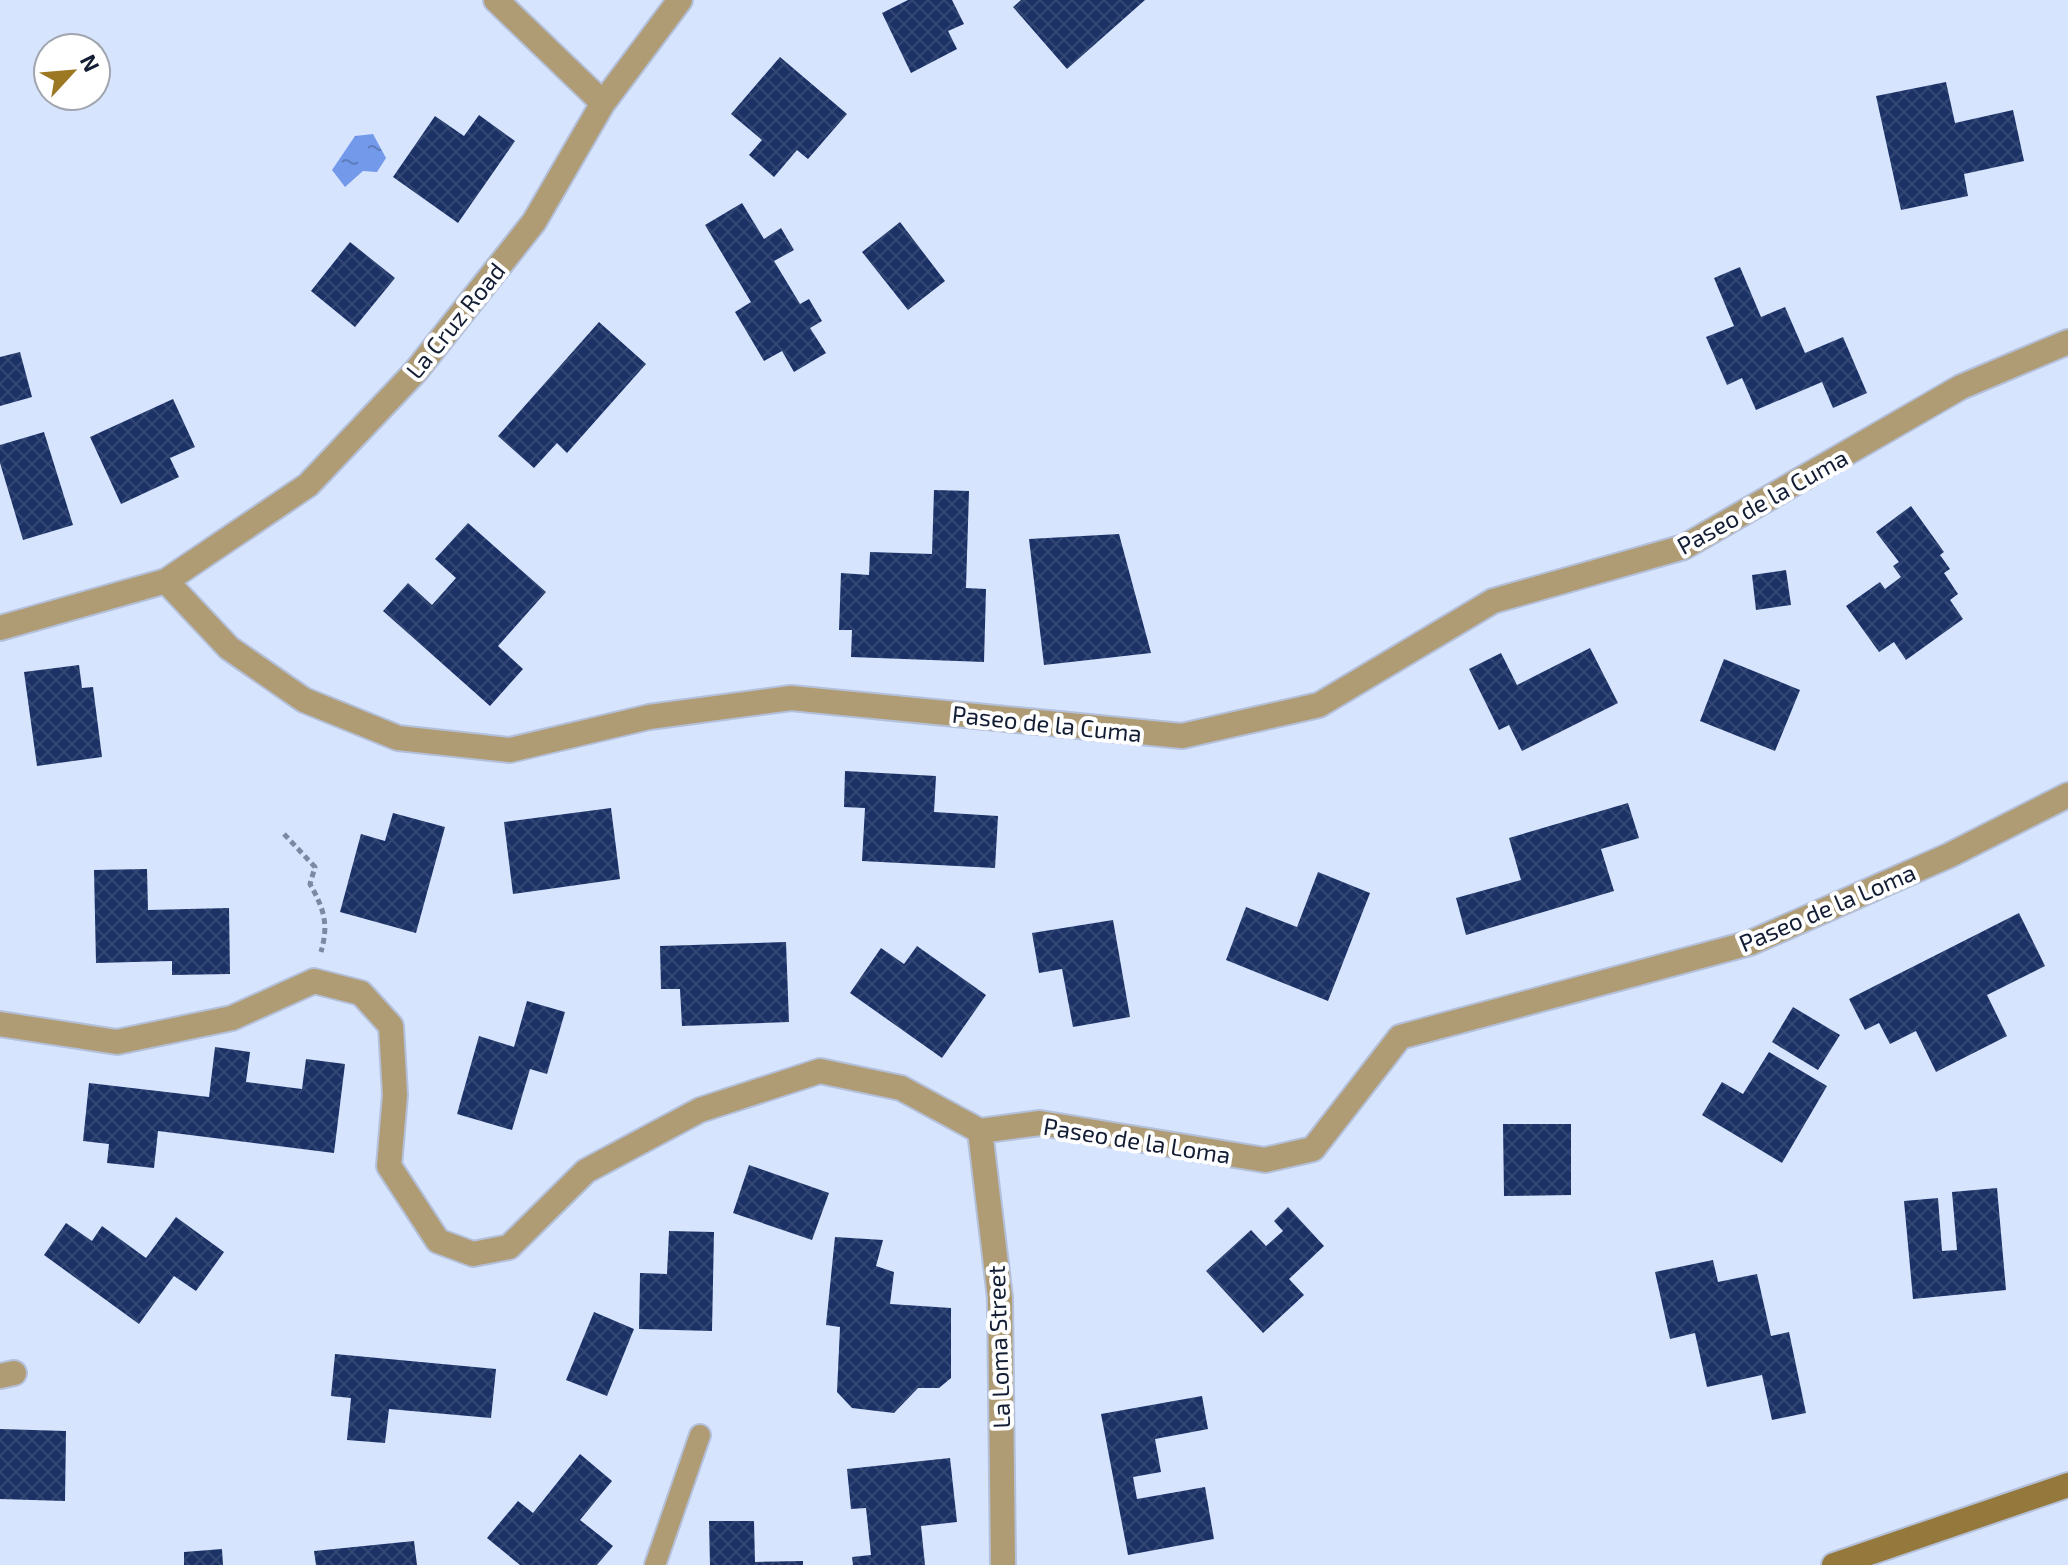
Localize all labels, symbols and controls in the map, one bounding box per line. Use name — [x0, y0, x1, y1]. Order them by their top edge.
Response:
north arrow — [32, 32, 112, 112]
text: N — [76, 50, 106, 76]
street label: La Cruz Road — [399, 256, 511, 384]
street label: Paseo de la Cuma — [1672, 442, 1852, 560]
street label: Paseo de la Cuma — [951, 699, 1143, 747]
street label: Paseo de la Loma — [1734, 857, 1920, 957]
street label: Paseo de la Loma — [1041, 1111, 1233, 1169]
street label: La Loma Street — [981, 1265, 1015, 1429]

